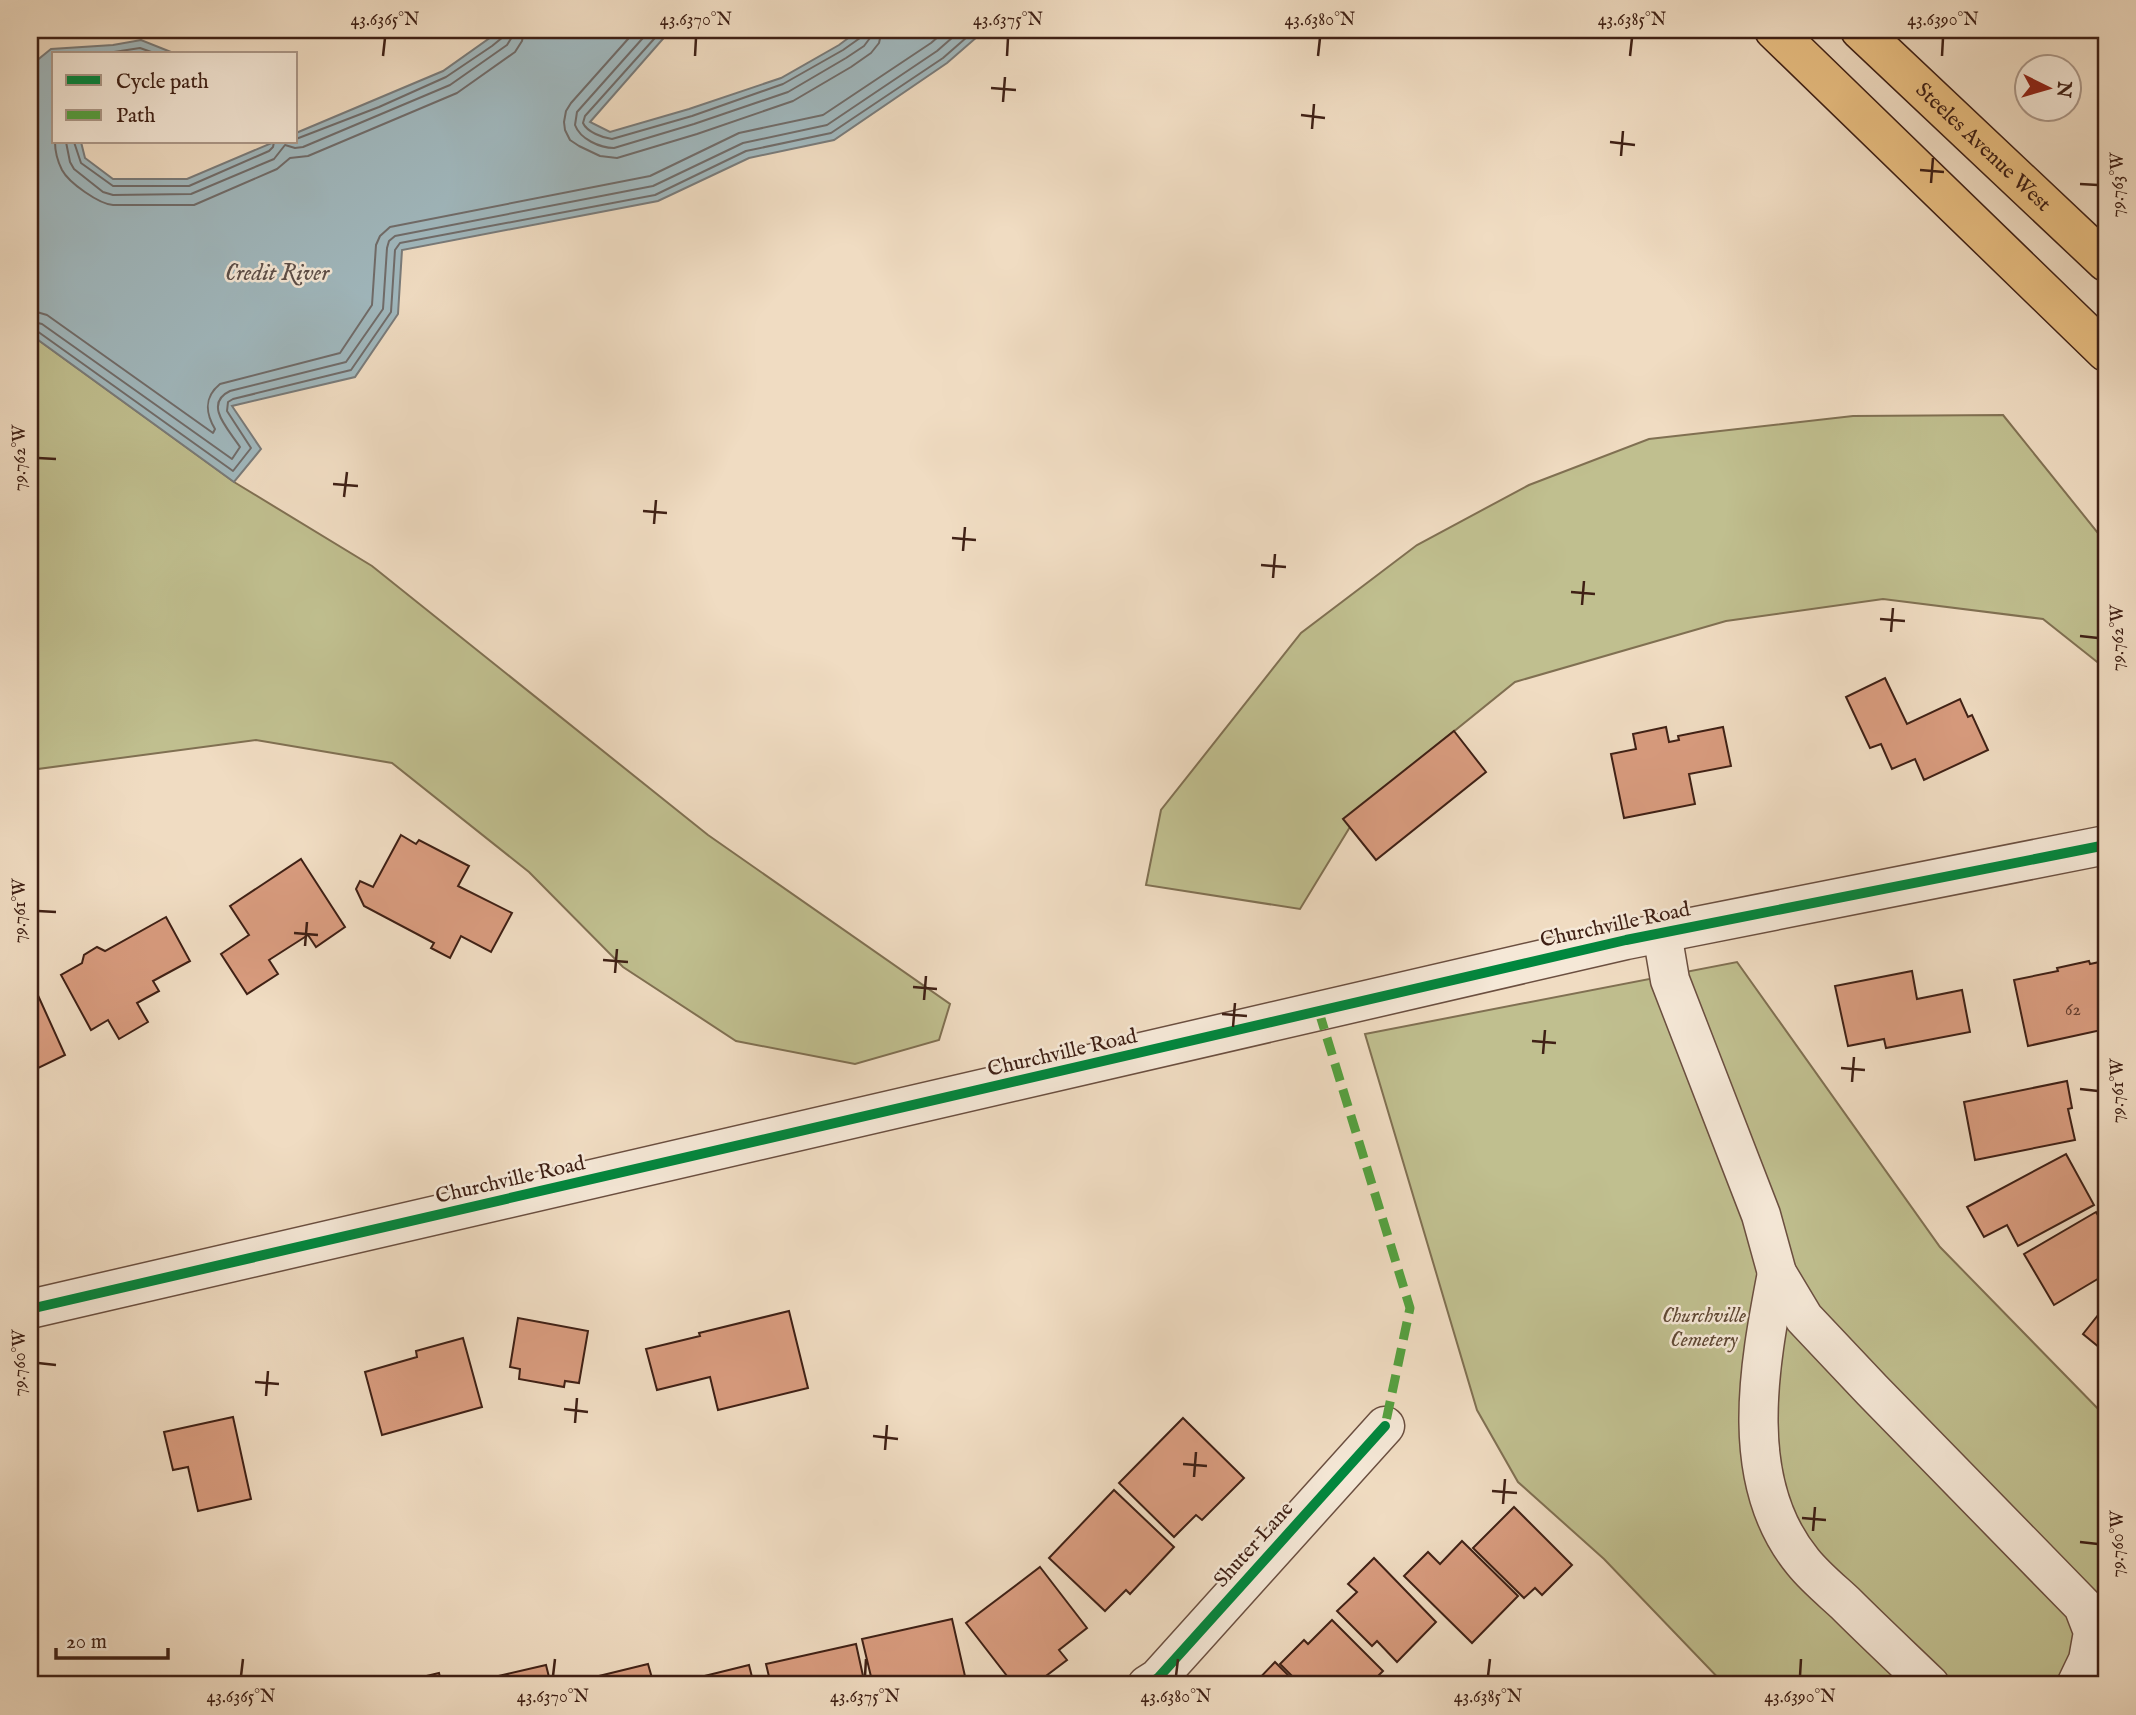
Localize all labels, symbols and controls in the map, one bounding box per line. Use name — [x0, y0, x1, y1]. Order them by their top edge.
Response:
text: 43.6365°N — [350, 9, 420, 32]
text: 43.6370°N — [660, 9, 733, 32]
text: 43.6375°N — [973, 9, 1043, 32]
text: 43.6380°N — [1285, 9, 1356, 32]
text: 43.6385°N — [1598, 9, 1667, 32]
text: 43.6390°N — [1907, 9, 1979, 32]
legend — [52, 52, 298, 144]
north arrow — [2014, 52, 2084, 122]
text: Cycle path — [116, 69, 209, 96]
street label: Steeles Avenue West — [1909, 77, 2056, 218]
text: N — [2050, 79, 2076, 99]
text: Path — [116, 103, 155, 130]
text: 79.763°W — [2107, 152, 2130, 217]
water label: Credit River — [225, 259, 330, 288]
text: 79.762°W — [9, 424, 32, 491]
text: 79.762°W — [2107, 604, 2130, 671]
text: 79.761°W — [9, 878, 32, 943]
street label: Churchville Road — [1538, 896, 1694, 955]
house number: 62 — [2065, 999, 2081, 1022]
street label: Churchville Road — [985, 1023, 1140, 1084]
text: 79.761°W — [2107, 1058, 2130, 1123]
street label: Churchville Road — [433, 1150, 588, 1211]
park label: Churchville Cemetery — [1662, 1303, 1746, 1354]
text: 79.760°W — [9, 1329, 32, 1396]
street label: Shuter Lane — [1208, 1496, 1300, 1594]
text: 79.760°W — [2107, 1510, 2130, 1577]
scale bar — [56, 1617, 168, 1661]
text: 20 m — [66, 1629, 107, 1656]
text: 43.6365°N — [206, 1686, 276, 1709]
text: 43.6370°N — [517, 1686, 590, 1709]
text: 43.6375°N — [830, 1686, 900, 1709]
text: 43.6380°N — [1141, 1686, 1212, 1709]
text: 43.6385°N — [1454, 1686, 1523, 1709]
text: 43.6390°N — [1764, 1686, 1836, 1709]

